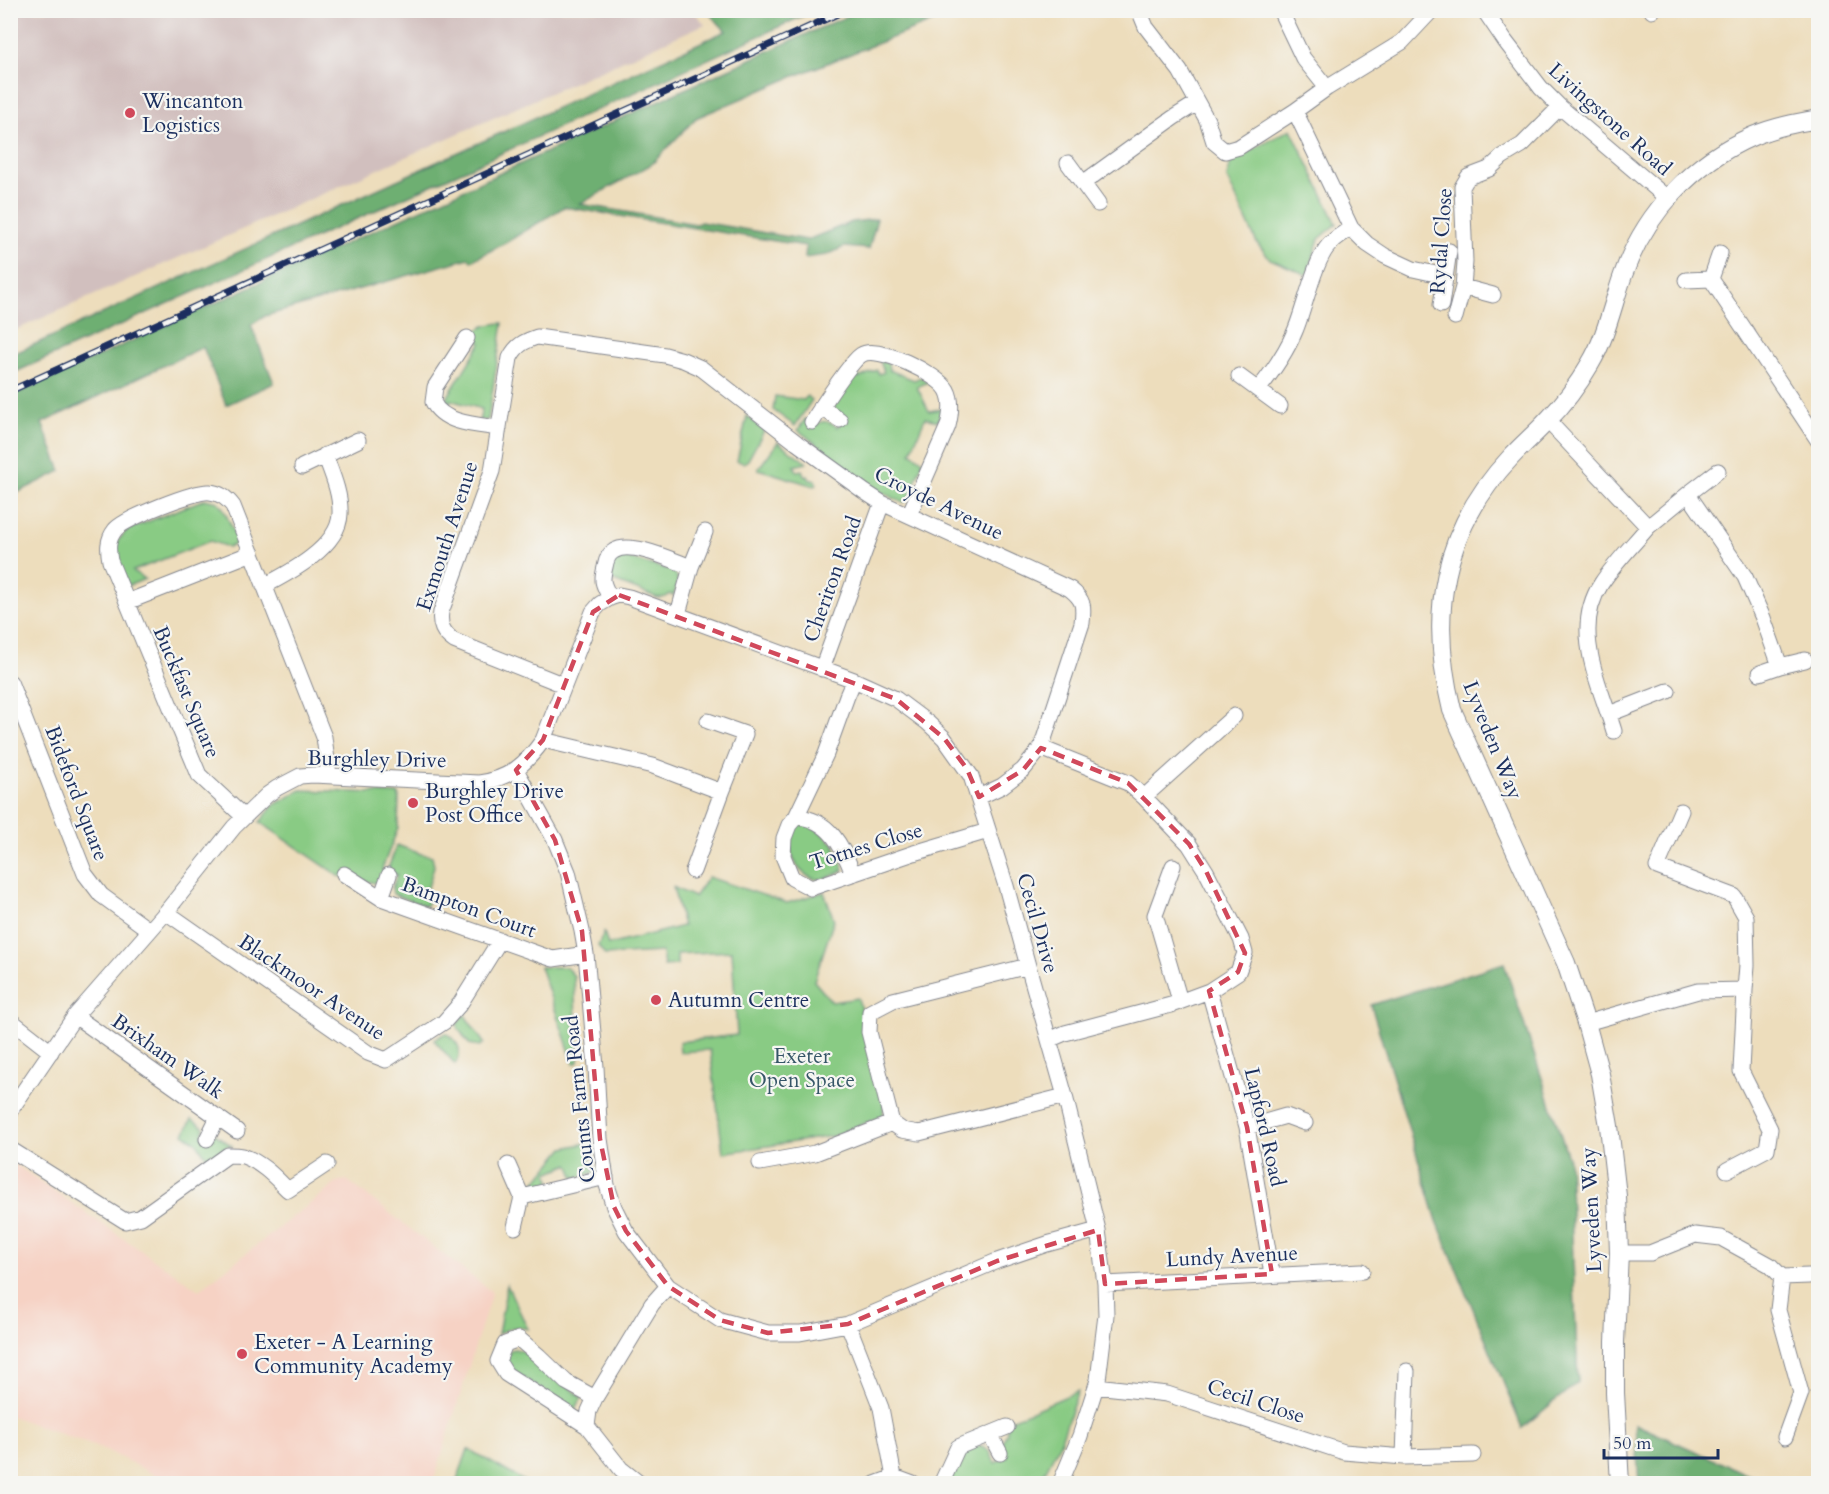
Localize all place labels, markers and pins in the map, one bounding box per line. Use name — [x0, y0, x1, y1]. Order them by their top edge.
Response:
place label: Wincanton Logistics — [141, 87, 244, 140]
marker: Wincanton Logistics — [123, 106, 137, 120]
place label: Burghley Drive Post Office — [425, 777, 564, 830]
marker: Burghley Drive Post Office — [406, 796, 420, 810]
place label: Autumn Centre — [668, 986, 809, 1015]
marker: Autumn Centre — [649, 993, 663, 1007]
place label: Exeter - A Learning Community Academy — [254, 1328, 453, 1381]
marker: Exeter - A Learning Community Academy — [235, 1347, 249, 1361]

